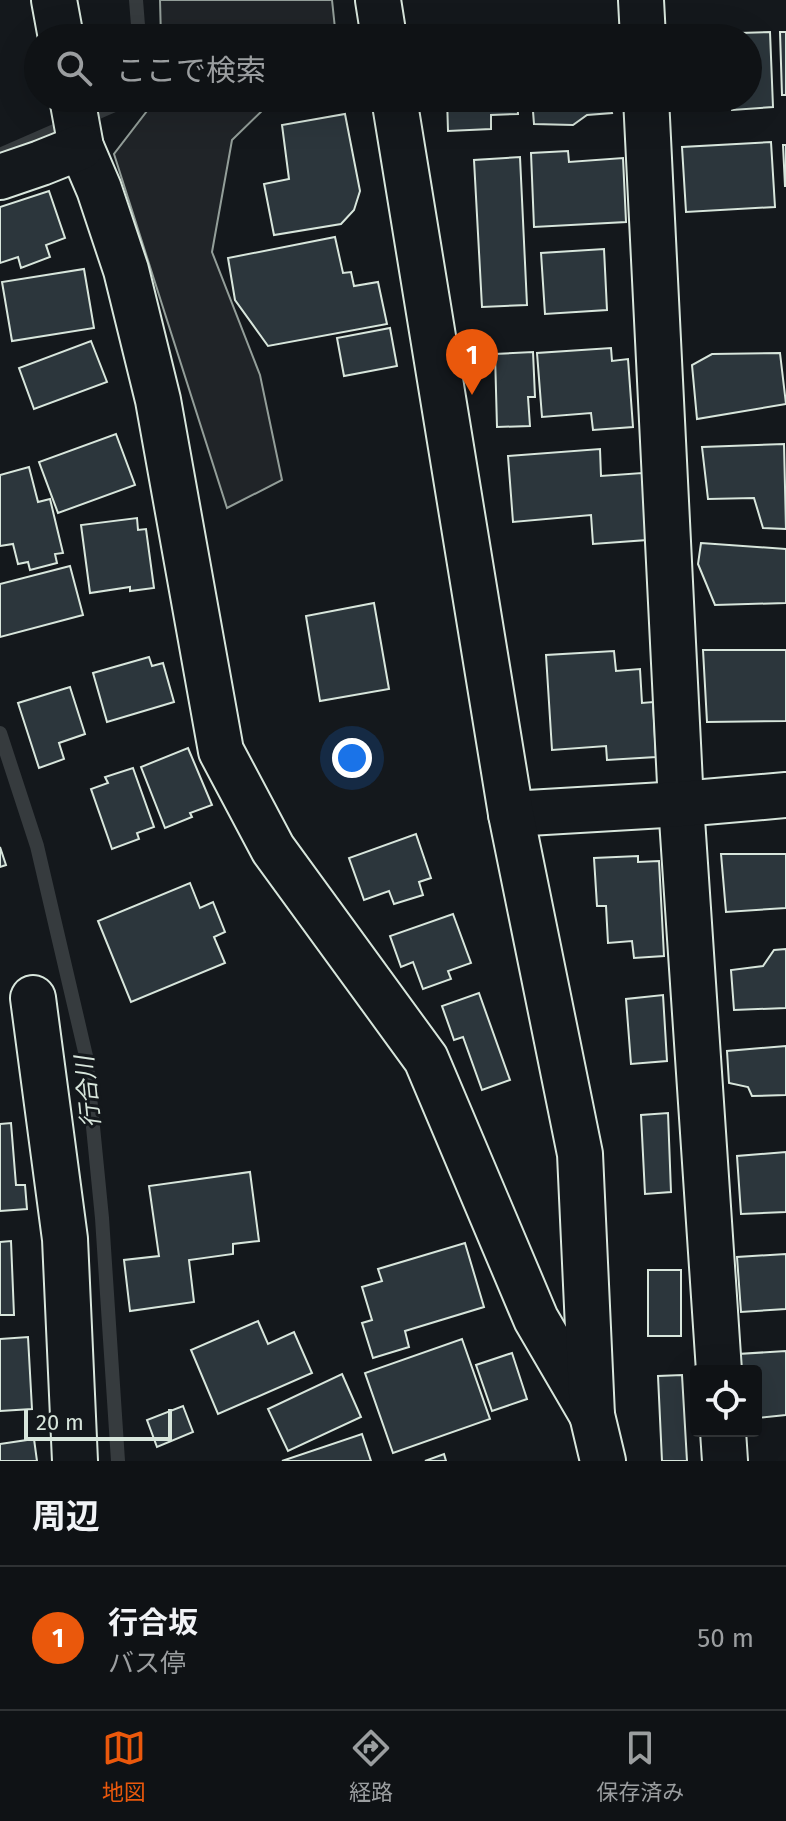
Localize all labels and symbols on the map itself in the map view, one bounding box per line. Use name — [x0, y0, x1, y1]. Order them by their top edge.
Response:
pin: 1 — [446, 329, 498, 395]
your location — [332, 738, 372, 778]
water label: 行合川 — [70, 1052, 106, 1129]
scale bar — [24, 1405, 172, 1441]

